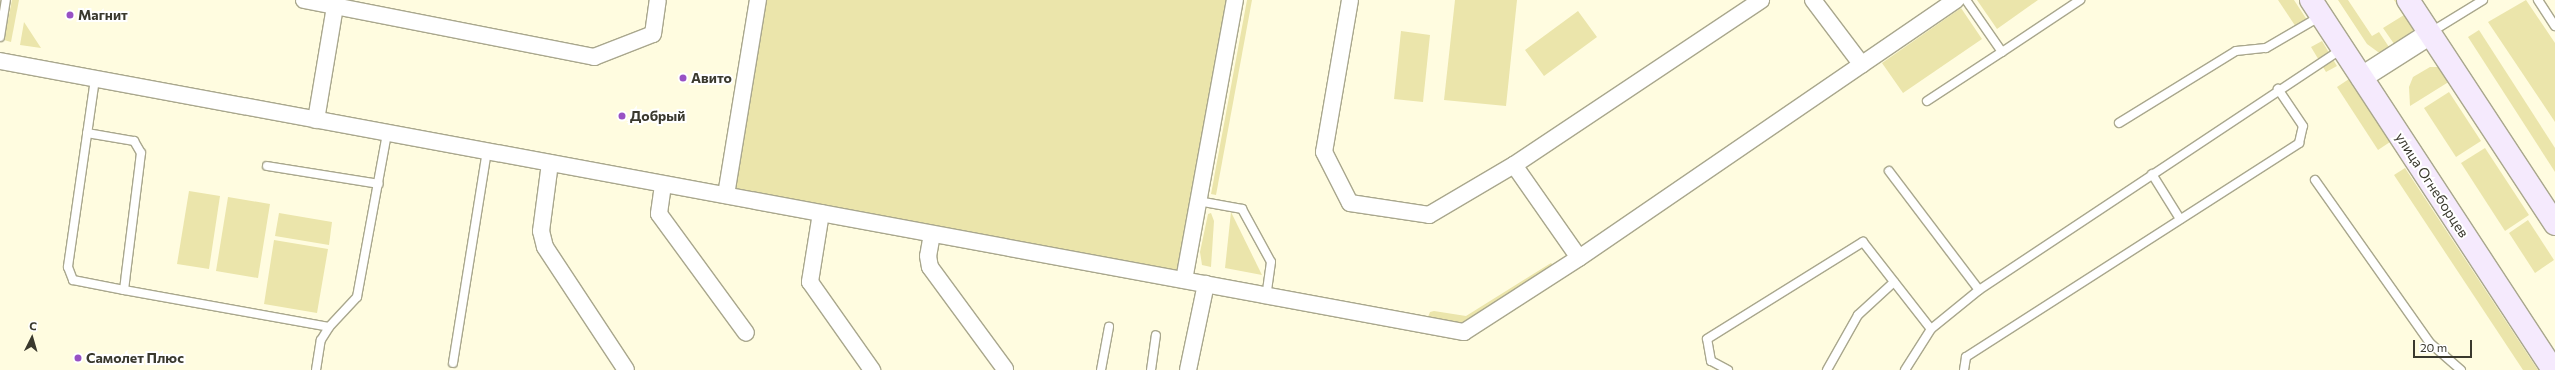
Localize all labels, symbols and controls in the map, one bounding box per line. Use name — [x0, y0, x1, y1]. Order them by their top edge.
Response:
place label: Магнит — [78, 7, 128, 23]
marker: Магнит — [65, 10, 75, 20]
place label: Авито — [691, 70, 732, 86]
marker: Авито — [678, 73, 688, 83]
place label: Добрый — [630, 108, 685, 124]
marker: Добрый — [617, 111, 627, 121]
street label: улица Огнеборцев — [2392, 129, 2472, 241]
north arrow — [12, 318, 52, 358]
text: С — [29, 319, 37, 332]
scale bar — [2415, 332, 2474, 358]
text: 20 m — [2420, 340, 2447, 354]
place label: Самолет Плюс — [86, 350, 184, 366]
marker: Самолет Плюс — [73, 353, 83, 363]

